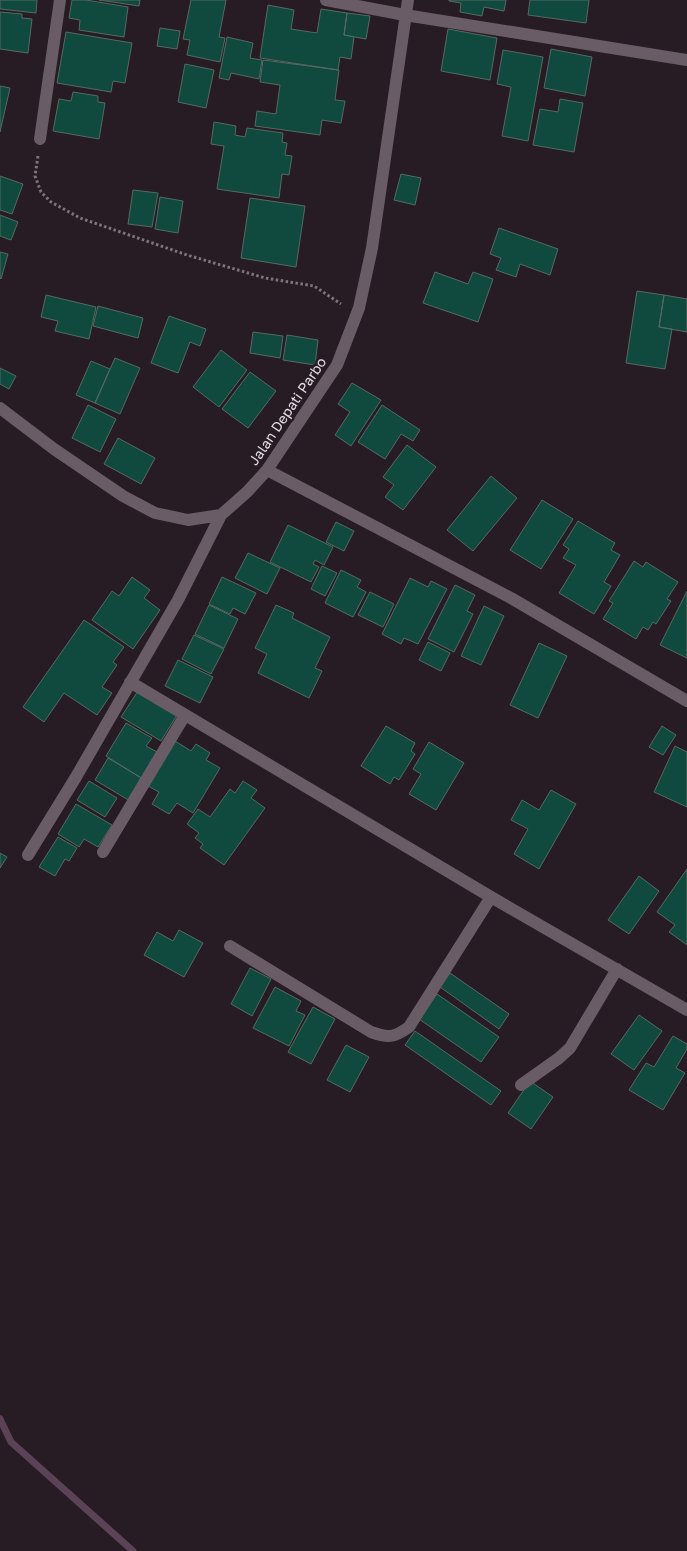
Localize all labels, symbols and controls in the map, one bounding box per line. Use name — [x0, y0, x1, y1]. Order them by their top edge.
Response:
street label: Jalan Depati Parbo — [245, 354, 329, 468]

